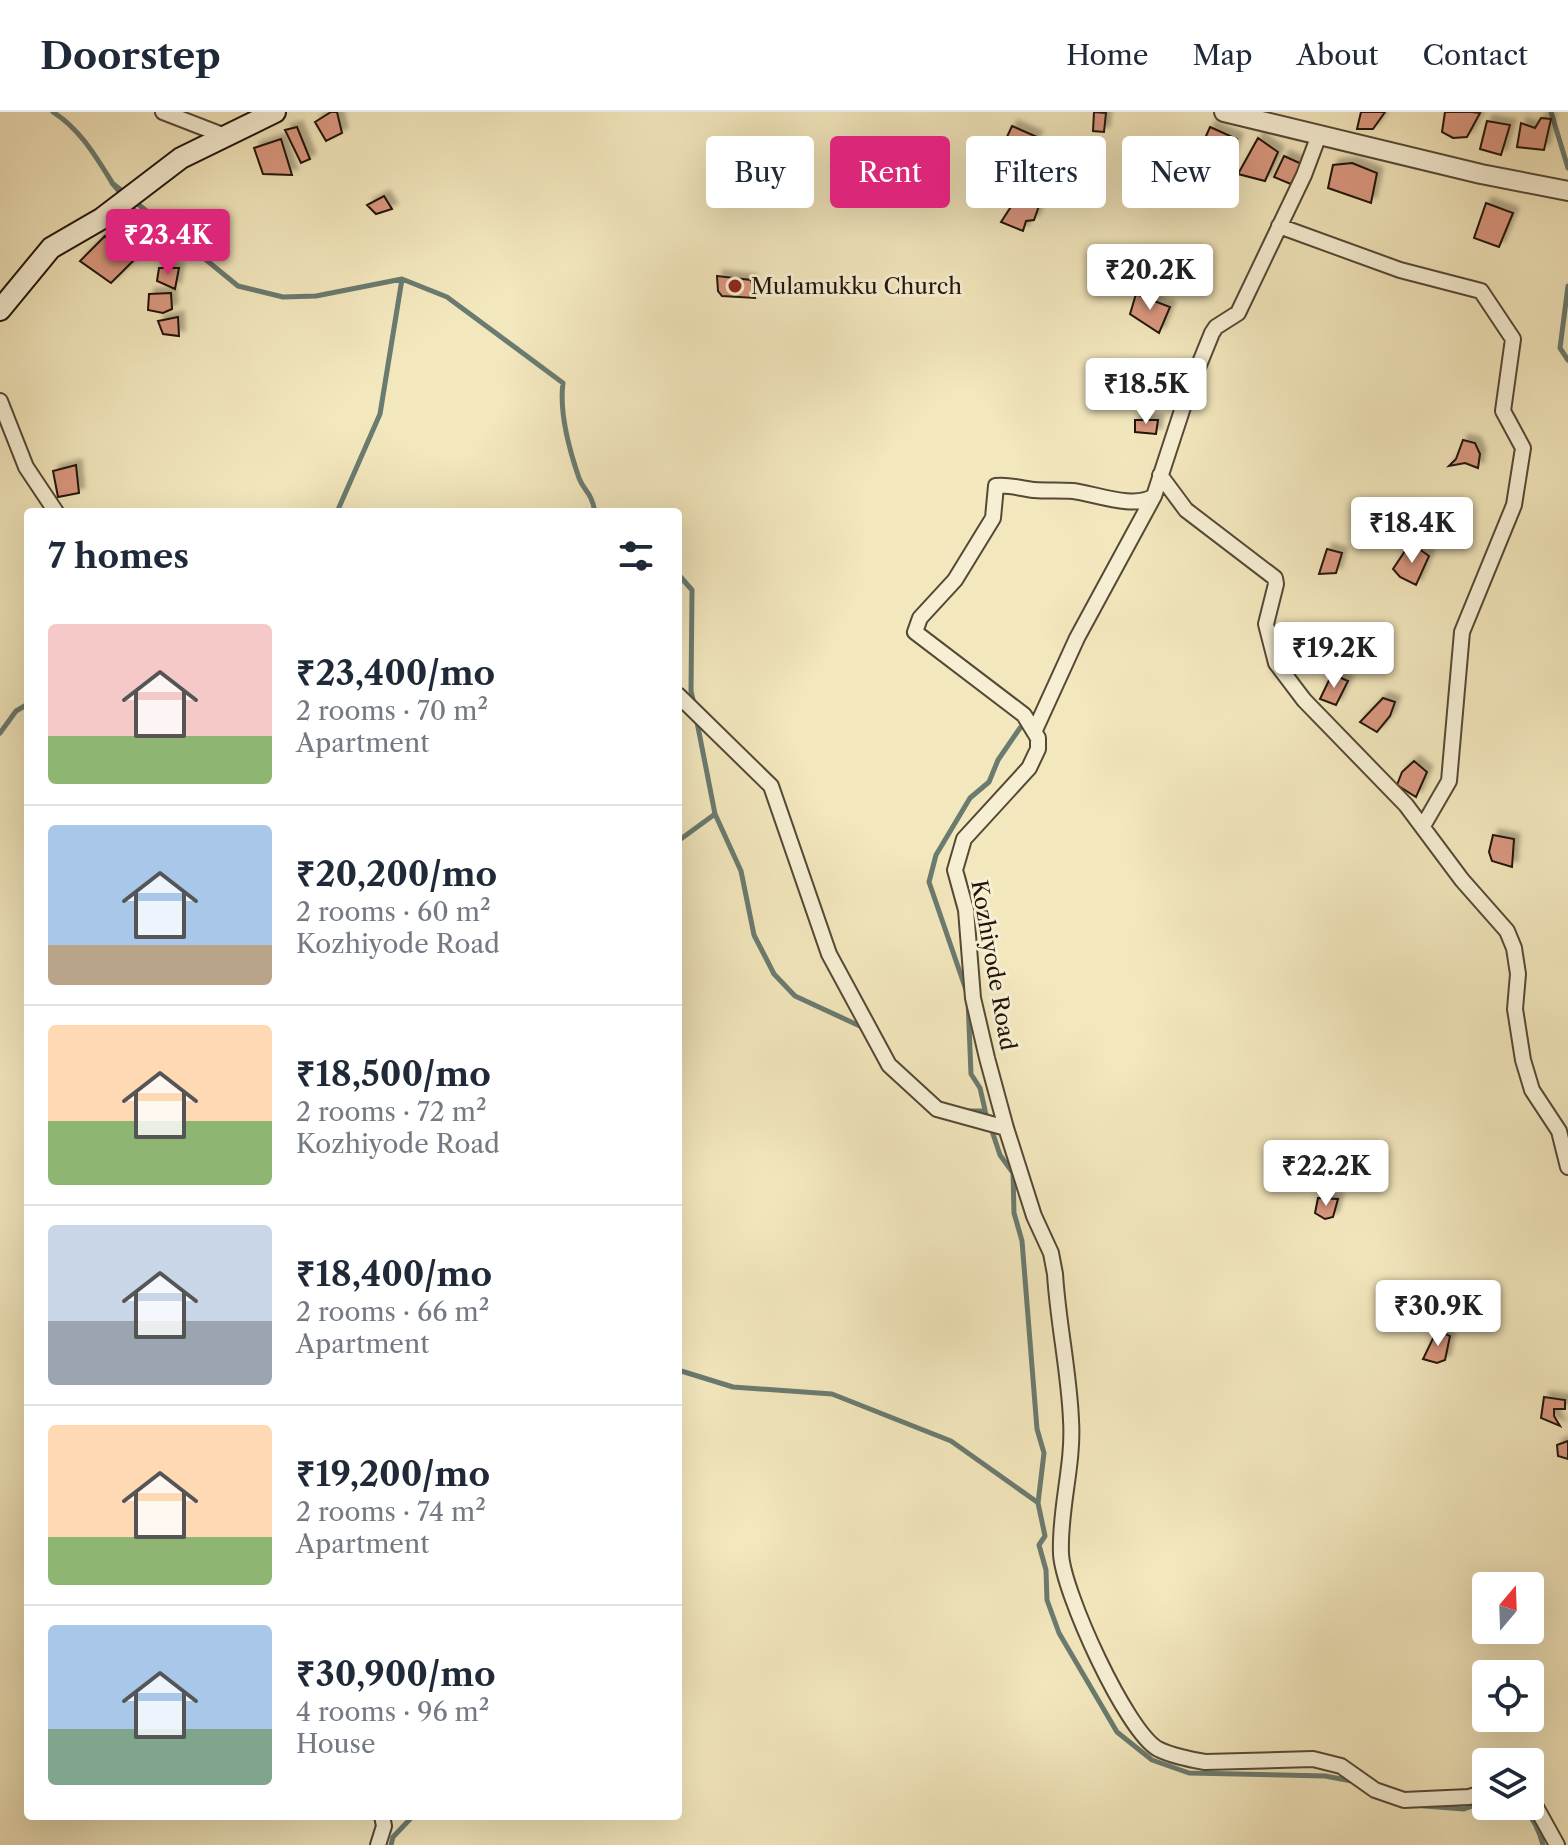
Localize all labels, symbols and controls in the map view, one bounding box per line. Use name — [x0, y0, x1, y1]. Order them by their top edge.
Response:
text: Doorstep — [40, 32, 221, 79]
text: Home — [1066, 38, 1148, 72]
text: Map — [1192, 38, 1252, 72]
text: About — [1296, 38, 1378, 72]
text: Contact — [1422, 38, 1528, 72]
chip: Buy — [706, 136, 814, 208]
chip: Rent — [830, 136, 950, 208]
chip: Filters — [966, 136, 1106, 208]
chip: New — [1122, 136, 1239, 208]
pin: ₹23.4K — [103, 209, 233, 277]
text: ₹23.4K — [124, 219, 212, 251]
pin: ₹20.2K — [1085, 244, 1215, 312]
text: ₹20.2K — [1105, 254, 1195, 286]
place label: Mulamukku Church — [751, 273, 962, 300]
marker: Mulamukku Church — [726, 277, 744, 295]
pin: ₹18.5K — [1081, 358, 1211, 426]
text: ₹18.5K — [1104, 368, 1188, 400]
pin: ₹18.4K — [1347, 497, 1477, 565]
text: ₹18.4K — [1369, 507, 1455, 539]
icon: filters — [614, 534, 658, 578]
text: 7 homes — [48, 535, 189, 577]
pin: ₹19.2K — [1269, 622, 1399, 690]
text: ₹19.2K — [1292, 632, 1376, 664]
text: ₹23,400/mo — [296, 652, 495, 694]
icon: home — [112, 656, 208, 752]
text: 2 rooms · 70 m² — [296, 695, 488, 727]
text: Apartment — [296, 727, 429, 759]
text: ₹20,200/mo — [296, 853, 497, 895]
icon: home — [112, 857, 208, 953]
street label: Kozhiyode Road — [965, 878, 1022, 1052]
text: 2 rooms · 60 m² — [296, 896, 491, 928]
text: Kozhiyode Road — [296, 928, 500, 960]
text: ₹18,500/mo — [296, 1053, 491, 1095]
icon: home — [112, 1057, 208, 1153]
text: 2 rooms · 72 m² — [296, 1096, 487, 1128]
text: Kozhiyode Road — [296, 1128, 500, 1160]
pin: ₹22.2K — [1261, 1140, 1391, 1208]
text: ₹22.2K — [1282, 1150, 1370, 1182]
text: ₹18,400/mo — [296, 1253, 492, 1295]
icon: home — [112, 1257, 208, 1353]
pin: ₹30.9K — [1373, 1280, 1503, 1348]
text: ₹30.9K — [1394, 1290, 1482, 1322]
text: 2 rooms · 66 m² — [296, 1296, 489, 1328]
text: Apartment — [296, 1328, 429, 1360]
text: ₹19,200/mo — [296, 1453, 490, 1495]
icon: home — [112, 1457, 208, 1553]
text: 2 rooms · 74 m² — [296, 1496, 486, 1528]
text: Apartment — [296, 1528, 429, 1560]
north arrow — [1472, 1572, 1544, 1644]
map controls — [1472, 1572, 1544, 1820]
text: ₹30,900/mo — [296, 1653, 496, 1695]
icon: home — [112, 1657, 208, 1753]
button: locate — [1472, 1660, 1544, 1732]
text: 4 rooms · 96 m² — [296, 1696, 489, 1728]
text: House — [296, 1728, 376, 1760]
button: layers — [1472, 1748, 1544, 1820]

